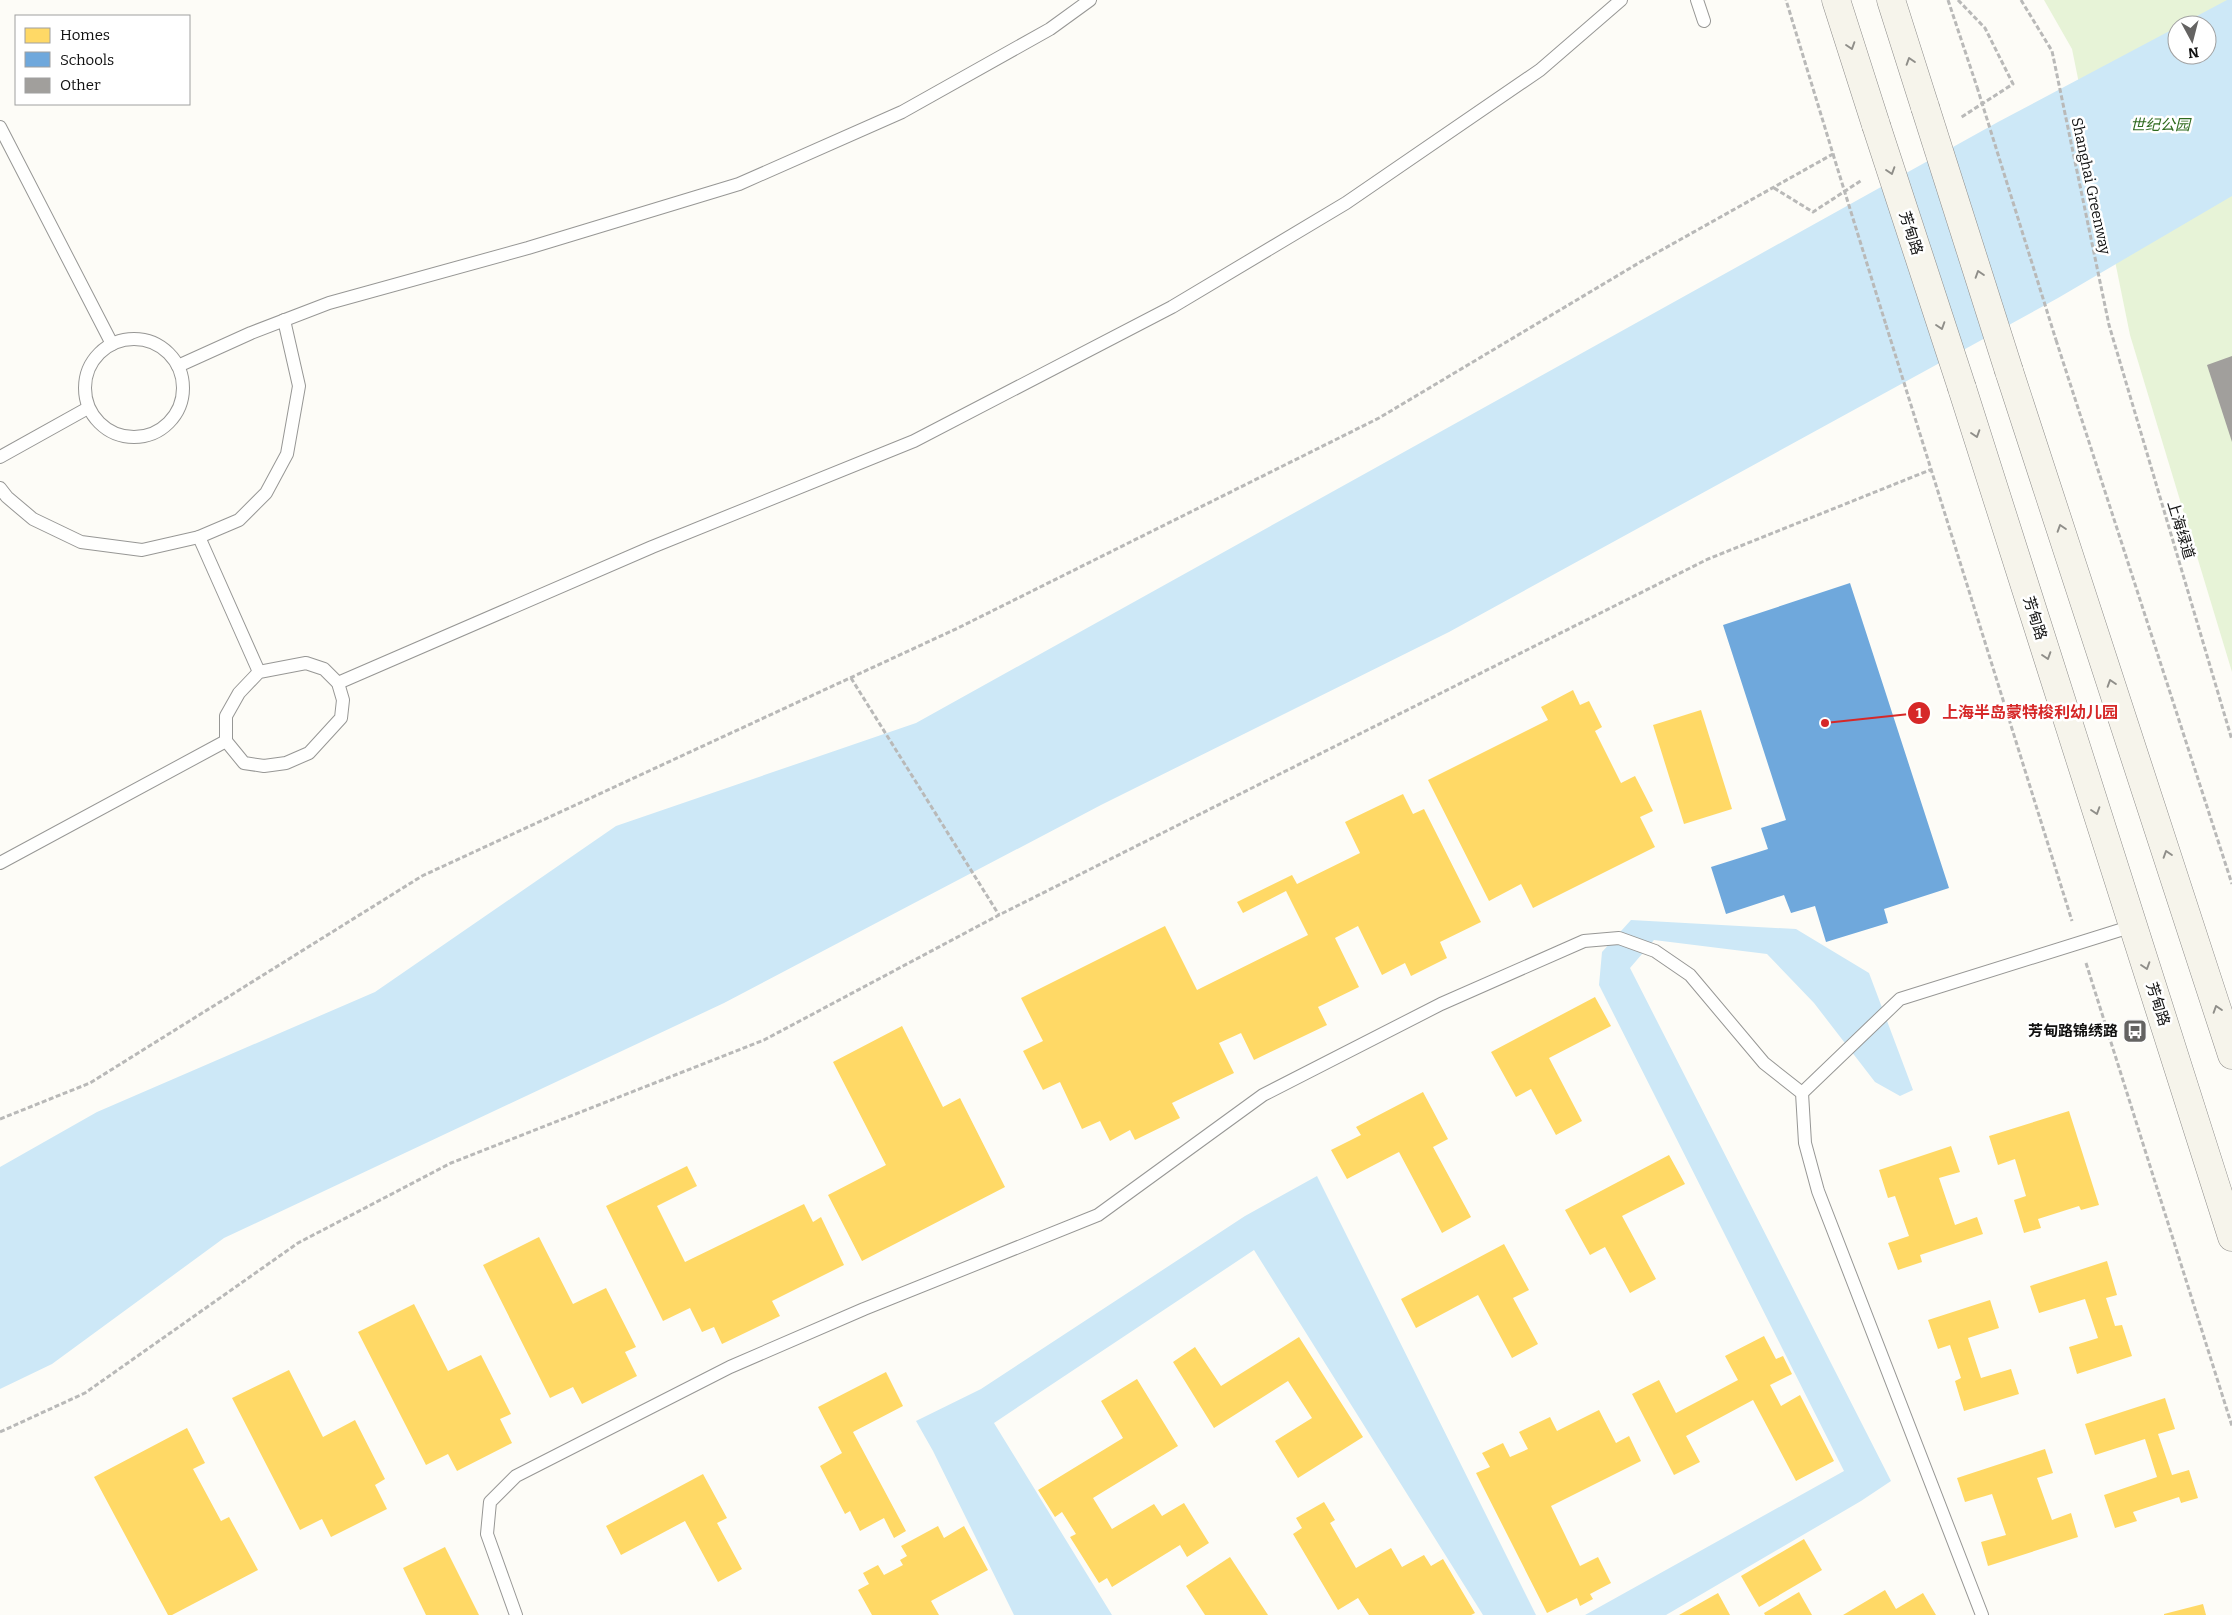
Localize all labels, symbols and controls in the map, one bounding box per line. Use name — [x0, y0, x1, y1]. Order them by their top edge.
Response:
legend — [15, 15, 190, 105]
north arrow — [2167, 15, 2217, 65]
text: Homes — [60, 26, 110, 44]
one-way arrow — [1845, 42, 1855, 50]
text: N — [2187, 43, 2200, 62]
text: Schools — [60, 51, 114, 69]
one-way arrow — [1906, 57, 1916, 65]
text: Other — [60, 76, 101, 94]
street label: Shanghai Greenway — [2068, 116, 2114, 256]
park label: 世纪公园 — [2130, 116, 2192, 134]
one-way arrow — [1885, 166, 1895, 175]
street label: 芳甸路 — [1895, 209, 1927, 257]
one-way arrow — [1974, 270, 1984, 279]
one-way arrow — [1935, 321, 1945, 329]
one-way arrow — [1971, 430, 1981, 438]
street label: 上海绿道 — [2164, 499, 2198, 561]
one-way arrow — [2056, 525, 2066, 533]
street label: 芳甸路 — [2019, 594, 2051, 642]
one-way arrow — [2041, 651, 2051, 660]
one-way arrow — [2107, 679, 2117, 688]
callout: 上海半岛蒙特梭利幼儿园 — [1907, 697, 2128, 728]
text: 上海半岛蒙特梭利幼儿园 — [1942, 703, 2118, 722]
text: 1 — [1916, 704, 1923, 722]
one-way arrow — [2091, 806, 2101, 814]
one-way arrow — [2162, 850, 2172, 859]
one-way arrow — [2140, 961, 2150, 969]
street label: 芳甸路 — [2142, 980, 2174, 1028]
one-way arrow — [2213, 1005, 2223, 1013]
bus stop icon: 芳甸路锦绣路 — [2122, 1018, 2148, 1044]
place label: 芳甸路锦绣路 — [2028, 1022, 2118, 1040]

